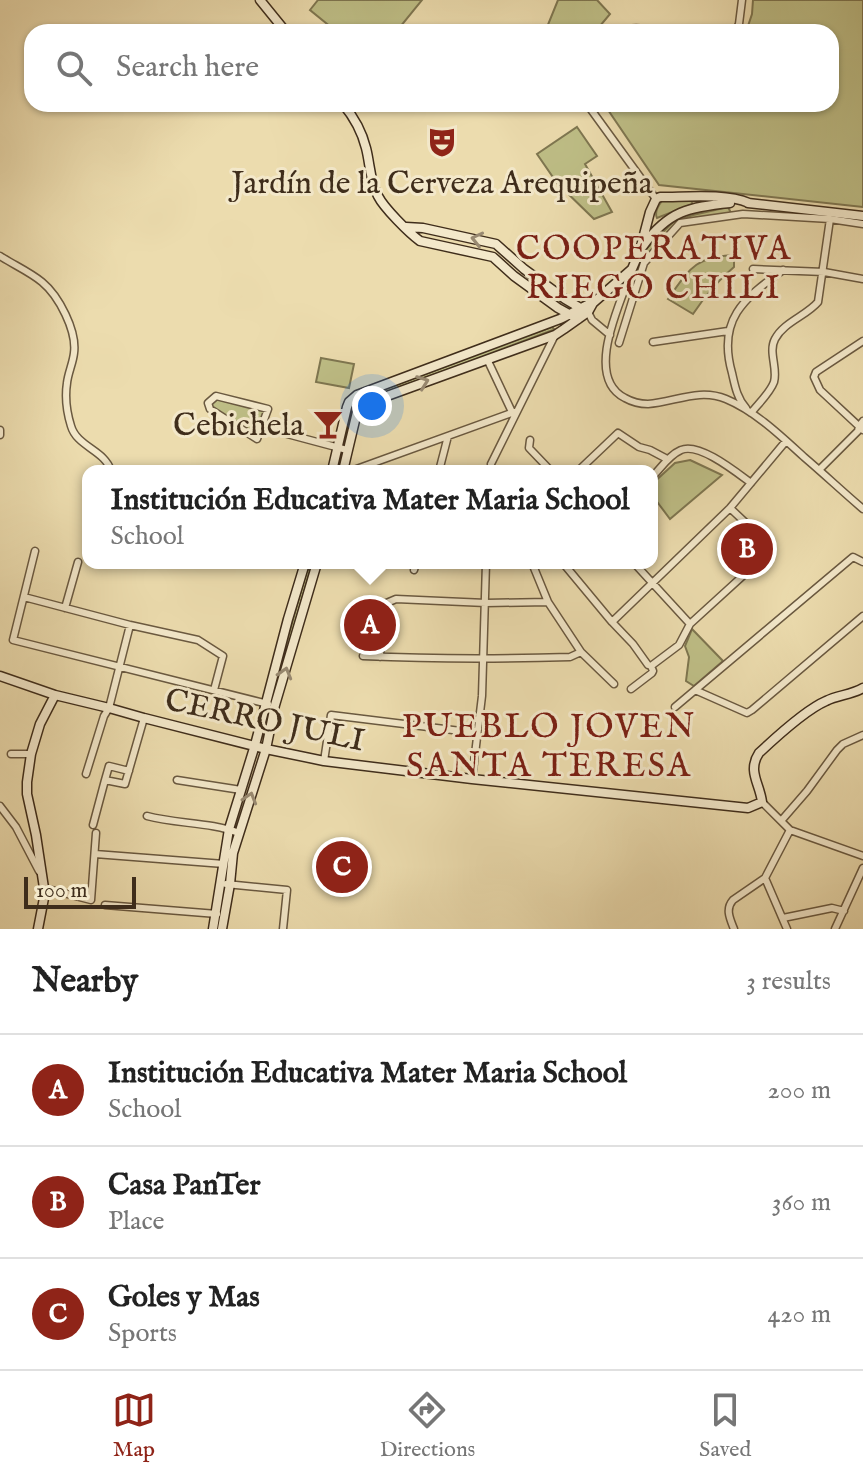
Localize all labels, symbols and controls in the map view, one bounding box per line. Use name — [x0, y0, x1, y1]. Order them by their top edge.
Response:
search box — [24, 24, 839, 112]
icon: search — [52, 46, 96, 90]
text: Search here — [116, 49, 259, 87]
theatre icon: Jardín de la Cerveza Arequipeña — [425, 125, 459, 159]
place label: Jardín de la Cerveza Arequipeña — [228, 164, 653, 205]
district label: COOPERATIVA RIEGO CHILI — [516, 228, 792, 310]
one-way arrow — [471, 231, 485, 248]
one-way arrow — [415, 375, 429, 392]
your location — [352, 386, 392, 426]
place label: Cebichela — [173, 406, 304, 447]
bar icon: Cebichela — [311, 407, 345, 441]
popup — [82, 465, 658, 569]
text: Institución Educativa Mater Maria School — [110, 482, 630, 520]
pin: B — [721, 519, 773, 579]
text: School — [110, 520, 184, 553]
pin: A — [344, 595, 396, 655]
one-way arrow — [275, 666, 292, 680]
street label: CERRO JULI — [161, 680, 368, 763]
district label: PUEBLO JOVEN SANTA TERESA — [402, 706, 696, 788]
one-way arrow — [241, 792, 257, 806]
pin: C — [316, 837, 368, 897]
scale bar — [24, 873, 136, 909]
text: 100 m — [36, 877, 88, 905]
text: Nearby — [32, 960, 138, 1003]
text: 3 results — [746, 965, 831, 998]
text: Institución Educativa Mater Maria School — [108, 1055, 627, 1093]
text: A — [49, 1074, 67, 1107]
text: 200 m — [767, 1074, 831, 1107]
text: School — [108, 1093, 181, 1126]
text: Casa PanTer — [108, 1167, 260, 1205]
text: B — [49, 1186, 67, 1219]
text: 360 m — [772, 1186, 831, 1219]
text: Place — [108, 1205, 164, 1238]
text: Goles y Mas — [108, 1279, 260, 1317]
text: C — [49, 1298, 67, 1331]
text: 420 m — [768, 1298, 831, 1331]
text: Sports — [108, 1317, 177, 1350]
tab: Map — [112, 1388, 156, 1464]
tab: Directions — [380, 1388, 475, 1464]
tab: Saved — [699, 1388, 751, 1464]

